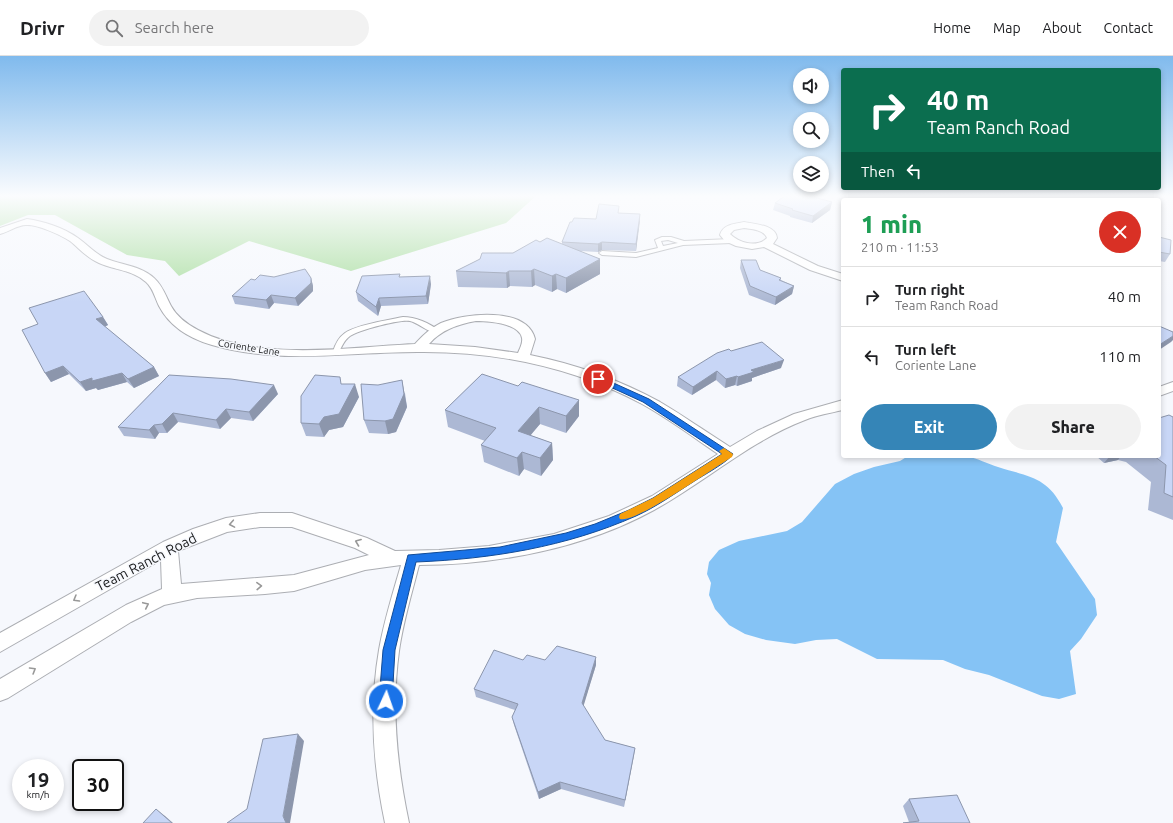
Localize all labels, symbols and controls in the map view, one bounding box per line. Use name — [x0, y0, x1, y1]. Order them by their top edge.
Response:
search box — [89, 10, 369, 46]
text: Drivr — [20, 17, 65, 39]
icon: search — [103, 17, 125, 39]
text: Search here — [135, 19, 214, 36]
text: Home — [933, 20, 971, 36]
text: Map — [993, 20, 1021, 36]
text: About — [1043, 20, 1082, 36]
text: Contact — [1104, 20, 1153, 36]
map controls — [793, 68, 829, 192]
button: sound — [793, 68, 829, 104]
icon: right — [861, 84, 913, 136]
text: 40 m — [927, 84, 989, 115]
button: search — [793, 112, 829, 148]
text: Team Ranch Road — [927, 117, 1070, 137]
button: layers — [793, 156, 829, 192]
icon: left — [903, 160, 925, 182]
text: Then — [861, 163, 895, 180]
text: 1 min — [861, 211, 922, 238]
button: close — [1099, 211, 1141, 253]
text: 210 m · 11:53 — [861, 240, 939, 254]
text: Turn right — [895, 281, 965, 298]
icon: right — [861, 286, 883, 308]
text: 40 m — [1108, 288, 1141, 305]
text: Team Ranch Road — [895, 298, 998, 312]
street label: Coriente Lane — [217, 337, 281, 358]
text: Turn left — [895, 341, 956, 358]
icon: left — [861, 346, 883, 368]
text: 110 m — [1099, 348, 1141, 365]
text: Coriente Lane — [895, 358, 976, 372]
pin — [581, 362, 615, 396]
icon: arrive — [587, 368, 609, 390]
button: Exit — [861, 404, 997, 450]
button: Share — [1005, 404, 1141, 450]
one-way arrow — [229, 519, 235, 528]
street label: Team Ranch Road — [93, 530, 199, 594]
one-way arrow — [355, 539, 362, 547]
one-way arrow — [256, 582, 262, 591]
one-way arrow — [73, 595, 80, 602]
one-way arrow — [141, 602, 149, 610]
one-way arrow — [29, 668, 36, 675]
position arrow — [365, 680, 407, 722]
speed limit sign: 30 — [72, 759, 124, 811]
text: 19 — [27, 768, 49, 791]
text: km/h — [26, 789, 50, 800]

